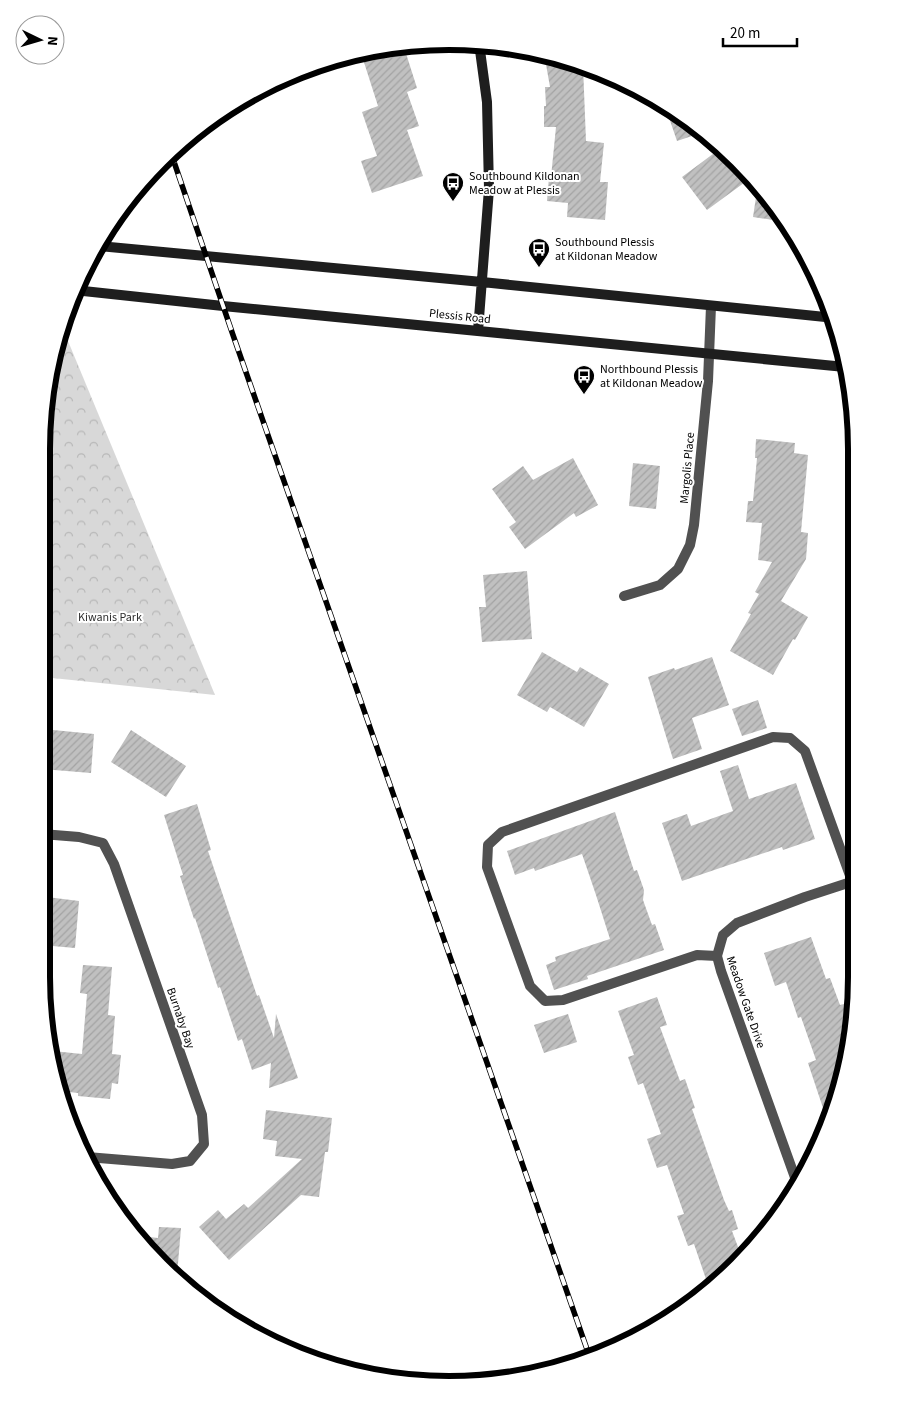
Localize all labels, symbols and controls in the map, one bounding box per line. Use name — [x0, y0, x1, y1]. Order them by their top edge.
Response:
north arrow — [15, 15, 65, 65]
scale bar — [723, 15, 797, 47]
text: 20 m — [730, 23, 760, 44]
text: N — [42, 36, 62, 47]
place label: Southbound Kildonan Meadow at Plessis — [469, 168, 580, 199]
bus stop icon: Southbound Kildonan Meadow at Plessis — [441, 171, 465, 202]
place label: Southbound Plessis at Kildonan Meadow — [555, 234, 658, 265]
bus stop icon: Southbound Plessis at Kildonan Meadow — [527, 237, 551, 268]
street label: Plessis Road — [428, 305, 492, 328]
place label: Northbound Plessis at Kildonan Meadow — [600, 361, 703, 392]
bus stop icon: Northbound Plessis at Kildonan Meadow — [572, 364, 596, 395]
street label: Margolis Place — [676, 432, 699, 505]
park label: Kiwanis Park — [78, 609, 142, 626]
street label: Meadow Gate Drive — [722, 954, 769, 1050]
street label: Burnaby Bay — [162, 985, 199, 1051]

